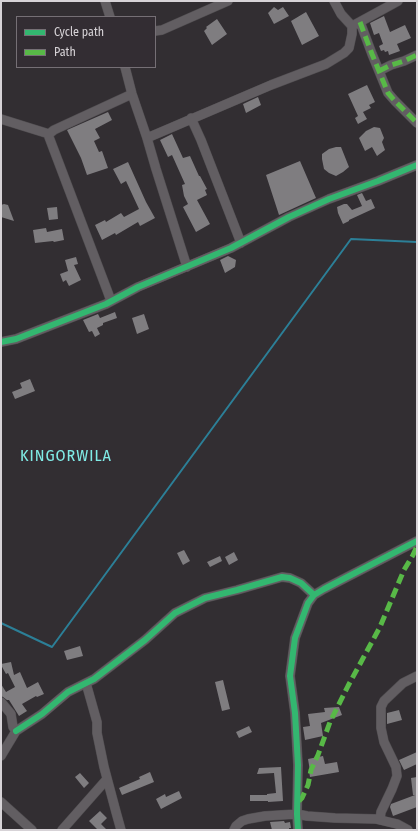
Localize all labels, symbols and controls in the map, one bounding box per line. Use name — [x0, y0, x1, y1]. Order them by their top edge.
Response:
legend — [16, 16, 156, 68]
text: Cycle path — [54, 25, 104, 39]
text: Path — [54, 45, 76, 59]
district label: KINGORWILA — [20, 447, 112, 467]

